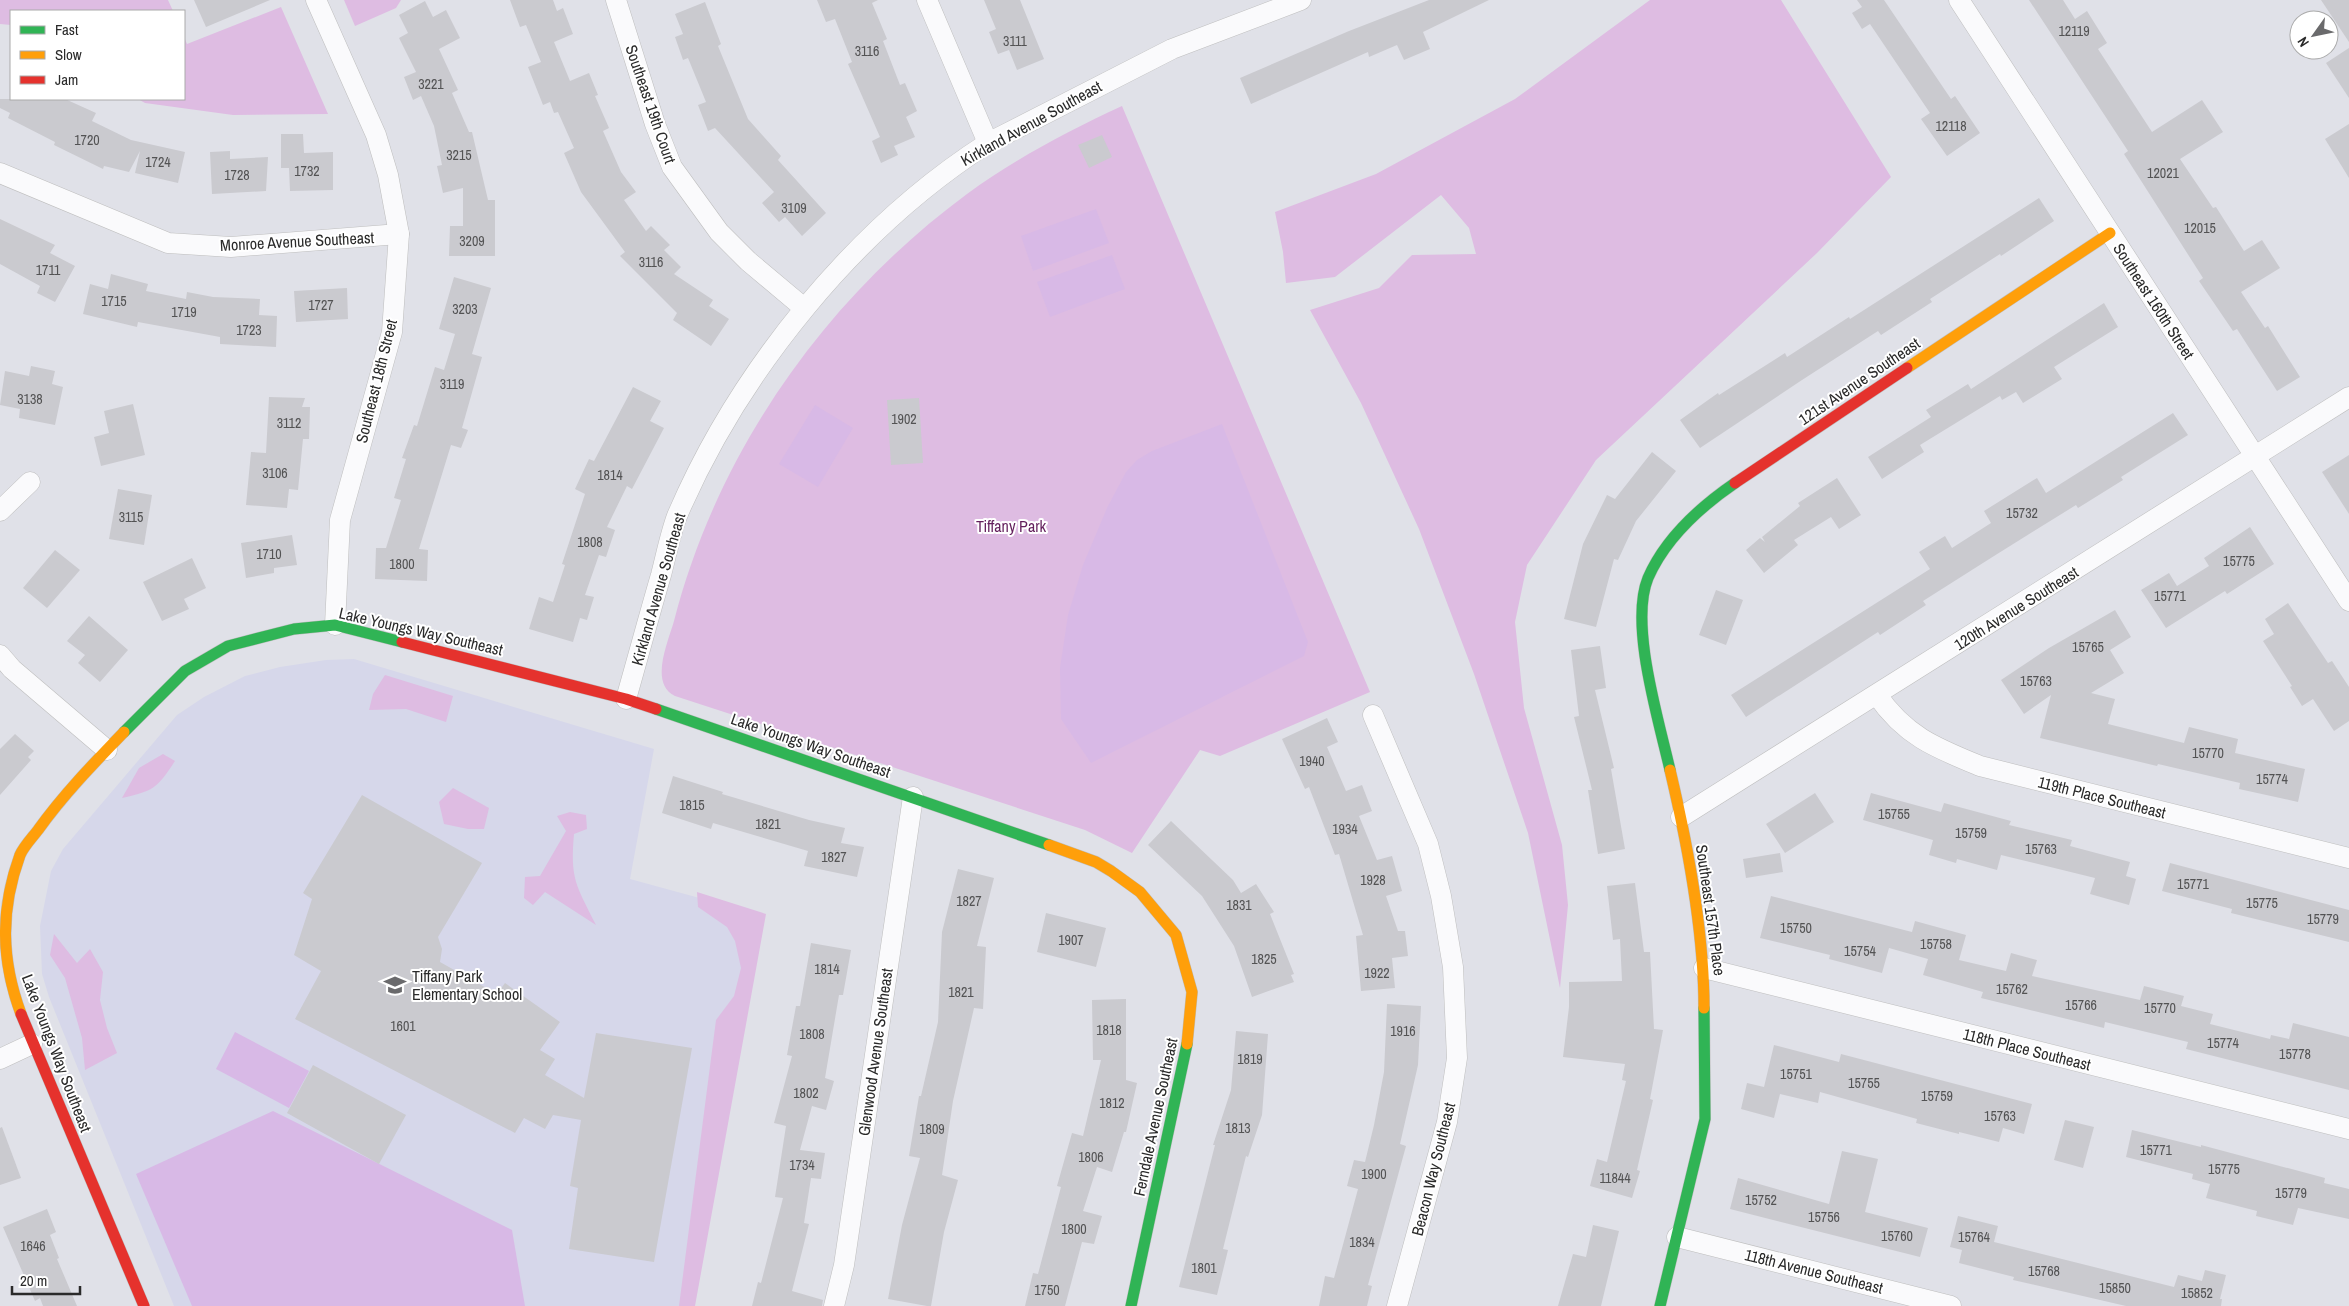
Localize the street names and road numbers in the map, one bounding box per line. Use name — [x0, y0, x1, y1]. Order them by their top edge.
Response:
street label: Southeast 19th Court — [620, 42, 682, 167]
street label: Kirkland Avenue Southeast — [957, 75, 1106, 171]
street label: Monroe Avenue Southeast — [219, 226, 375, 256]
street label: Southeast 160th Street — [2108, 239, 2200, 364]
street label: Southeast 18th Street — [350, 316, 402, 445]
street label: 121st Avenue Southeast — [1794, 332, 1924, 430]
street label: Kirkland Avenue Southeast — [626, 510, 690, 668]
street label: 120th Avenue Southeast — [1950, 561, 2083, 655]
street label: Lake Youngs Way Southeast — [337, 601, 505, 661]
street label: Lake Youngs Way Southeast — [728, 707, 894, 783]
street label: 119th Place Southeast — [2036, 770, 2169, 824]
street label: Southeast 157th Place — [1691, 843, 1731, 977]
street label: Glenwood Avenue Southeast — [852, 966, 898, 1137]
street label: Lake Youngs Way Southeast — [17, 971, 97, 1135]
street label: 118th Place Southeast — [1961, 1022, 2094, 1076]
street label: Ferndale Avenue Southeast — [1127, 1036, 1183, 1198]
street label: Beacon Way Southeast — [1406, 1100, 1460, 1238]
street label: 118th Avenue Southeast — [1743, 1243, 1886, 1299]

